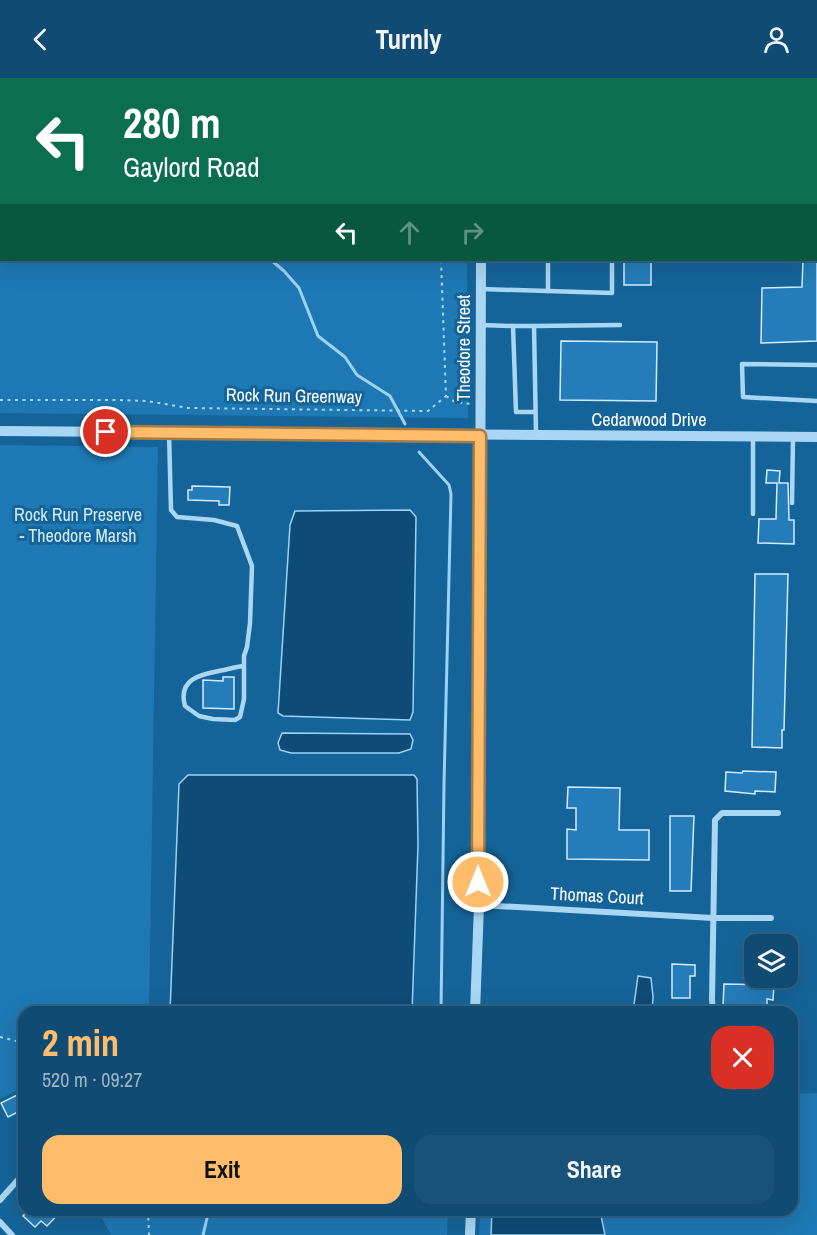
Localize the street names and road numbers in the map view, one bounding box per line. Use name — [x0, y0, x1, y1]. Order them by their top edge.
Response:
street label: Theodore Street — [451, 295, 476, 401]
street label: Rock Run Greenway — [226, 382, 363, 409]
street label: Cedarwood Drive — [592, 407, 706, 432]
street label: Thomas Court — [550, 881, 644, 910]

